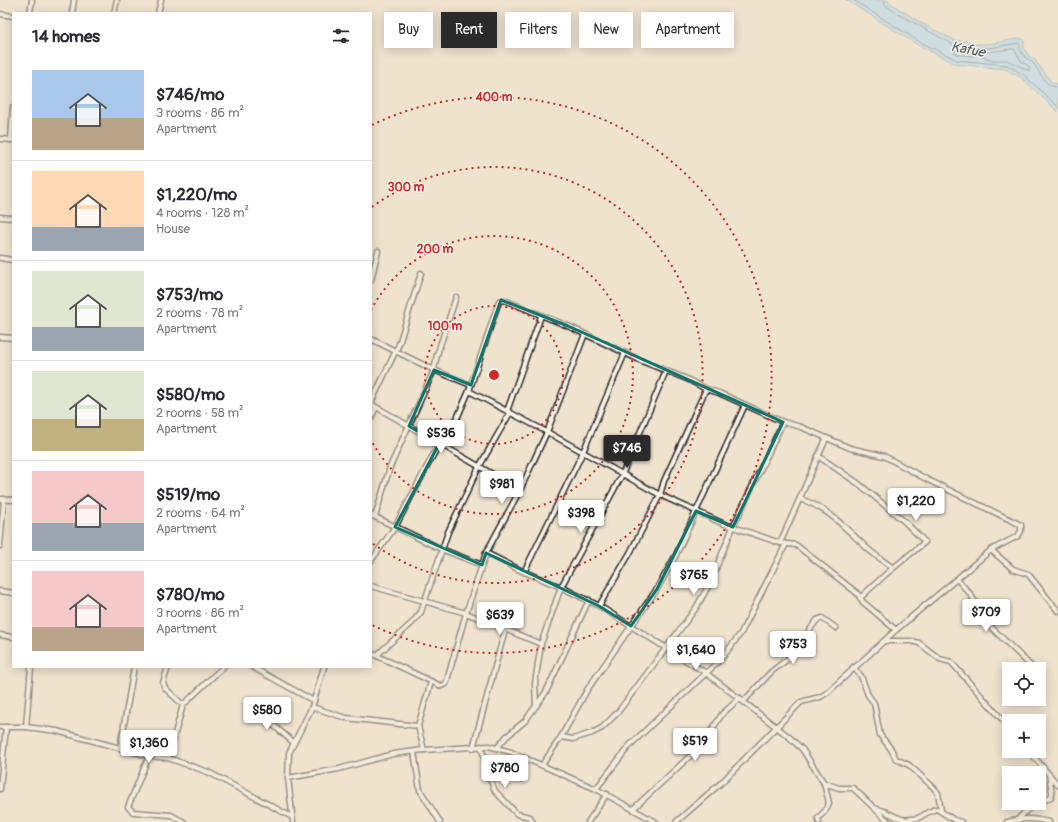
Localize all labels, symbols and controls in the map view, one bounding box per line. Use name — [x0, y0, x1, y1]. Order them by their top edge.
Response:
chip: Buy — [384, 12, 433, 48]
chip: Rent — [441, 12, 497, 48]
chip: Filters — [505, 12, 571, 48]
chip: New — [579, 12, 633, 48]
chip: Apartment — [641, 12, 734, 48]
icon: filters — [330, 25, 352, 47]
text: 14 homes — [32, 26, 100, 47]
water label: Kafue — [950, 38, 988, 61]
text: $746/mo — [156, 84, 224, 105]
icon: home — [64, 86, 112, 134]
text: 400 m — [475, 90, 513, 105]
text: 3 rooms · 86 m² — [156, 105, 244, 121]
text: Apartment — [156, 121, 217, 137]
text: 300 m — [388, 180, 425, 195]
text: $1,220/mo — [156, 184, 237, 205]
icon: home — [64, 187, 112, 235]
text: 4 rooms · 128 m² — [156, 205, 249, 221]
text: House — [156, 221, 190, 237]
text: 200 m — [417, 242, 454, 257]
text: $753/mo — [156, 284, 223, 305]
icon: home — [64, 287, 112, 335]
text: 2 rooms · 78 m² — [156, 305, 243, 321]
text: 100 m — [428, 319, 463, 334]
text: Apartment — [156, 321, 217, 337]
centre of rings — [487, 368, 501, 382]
text: $580/mo — [156, 384, 225, 405]
icon: home — [64, 387, 112, 435]
text: 2 rooms · 58 m² — [156, 405, 243, 421]
pin: $536 — [417, 420, 465, 454]
text: Apartment — [156, 421, 217, 437]
text: $536 — [427, 425, 455, 441]
pin: $746 — [603, 435, 651, 469]
text: $746 — [612, 440, 642, 456]
pin: $981 — [478, 471, 526, 505]
text: $981 — [489, 476, 515, 492]
text: $519/mo — [156, 484, 220, 505]
icon: home — [64, 487, 112, 535]
pin: $1,220 — [883, 488, 949, 522]
text: $1,220 — [897, 493, 935, 509]
pin: $398 — [557, 500, 605, 534]
text: 2 rooms · 64 m² — [156, 505, 245, 521]
text: $398 — [567, 505, 595, 521]
text: Apartment — [156, 521, 217, 537]
pin: $765 — [670, 562, 718, 596]
text: $765 — [680, 567, 708, 583]
text: $780/mo — [156, 584, 225, 605]
icon: home — [64, 587, 112, 635]
pin: $709 — [962, 599, 1010, 633]
pin: $639 — [476, 602, 524, 636]
text: $709 — [971, 604, 1001, 620]
text: 3 rooms · 86 m² — [156, 605, 244, 621]
text: $639 — [486, 607, 514, 623]
text: Apartment — [156, 621, 217, 637]
pin: $753 — [769, 631, 817, 665]
text: $753 — [779, 636, 807, 652]
pin: $1,640 — [663, 637, 729, 671]
text: $1,640 — [676, 642, 716, 658]
map controls — [1002, 662, 1046, 810]
button: locate — [1002, 662, 1046, 706]
pin: $580 — [243, 697, 291, 731]
text: $580 — [252, 702, 282, 718]
button: + — [1002, 714, 1046, 758]
pin: $519 — [671, 728, 719, 762]
pin: $1,360 — [116, 730, 182, 764]
text: $519 — [682, 733, 708, 749]
text: $1,360 — [129, 735, 169, 751]
pin: $780 — [481, 755, 529, 789]
text: $780 — [490, 760, 520, 776]
button: − — [1002, 766, 1046, 810]

